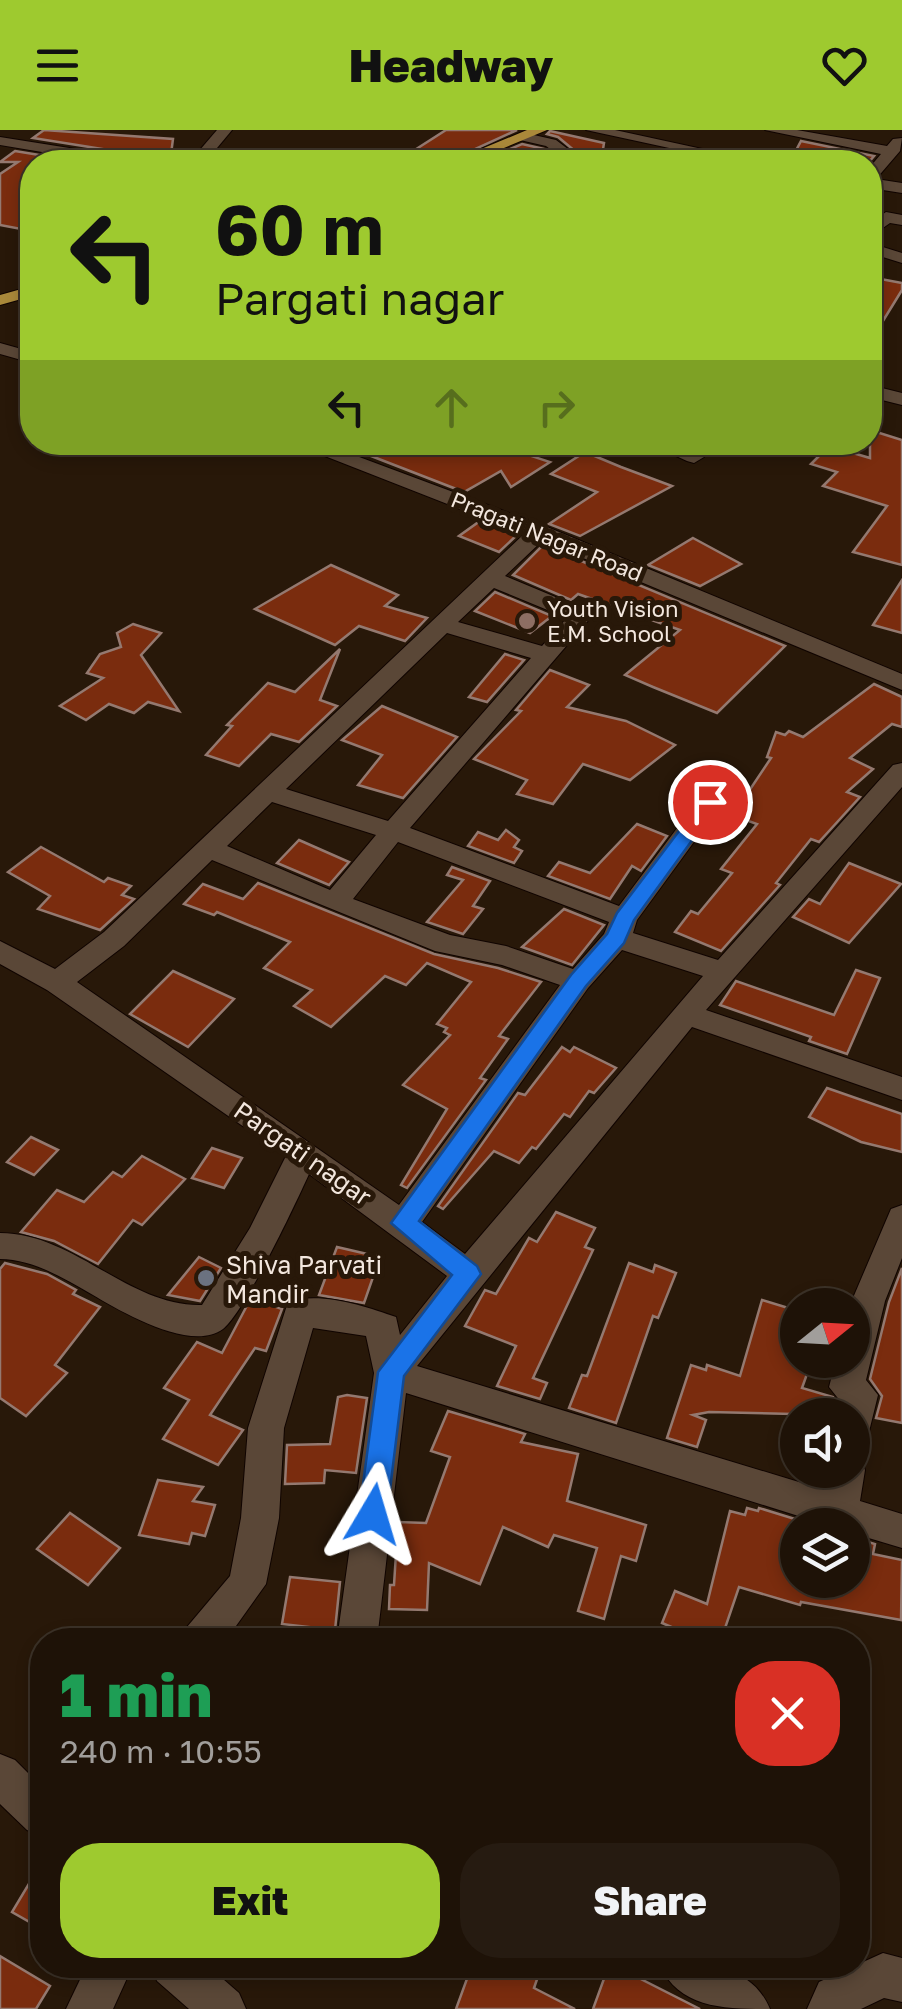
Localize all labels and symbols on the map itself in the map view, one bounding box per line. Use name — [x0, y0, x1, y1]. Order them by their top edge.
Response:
street label: Pragati Nagar Road — [447, 485, 647, 587]
place label: Youth Vision E.M. School — [547, 595, 679, 647]
marker: Youth Vision E.M. School — [516, 610, 538, 632]
pin — [668, 760, 753, 845]
street label: Pargati nagar — [228, 1094, 378, 1212]
place label: Shiva Parvati Mandir — [226, 1249, 382, 1309]
marker: Shiva Parvati Mandir — [195, 1267, 217, 1289]
north arrow — [780, 1288, 870, 1378]
position arrow — [321, 1462, 425, 1566]

